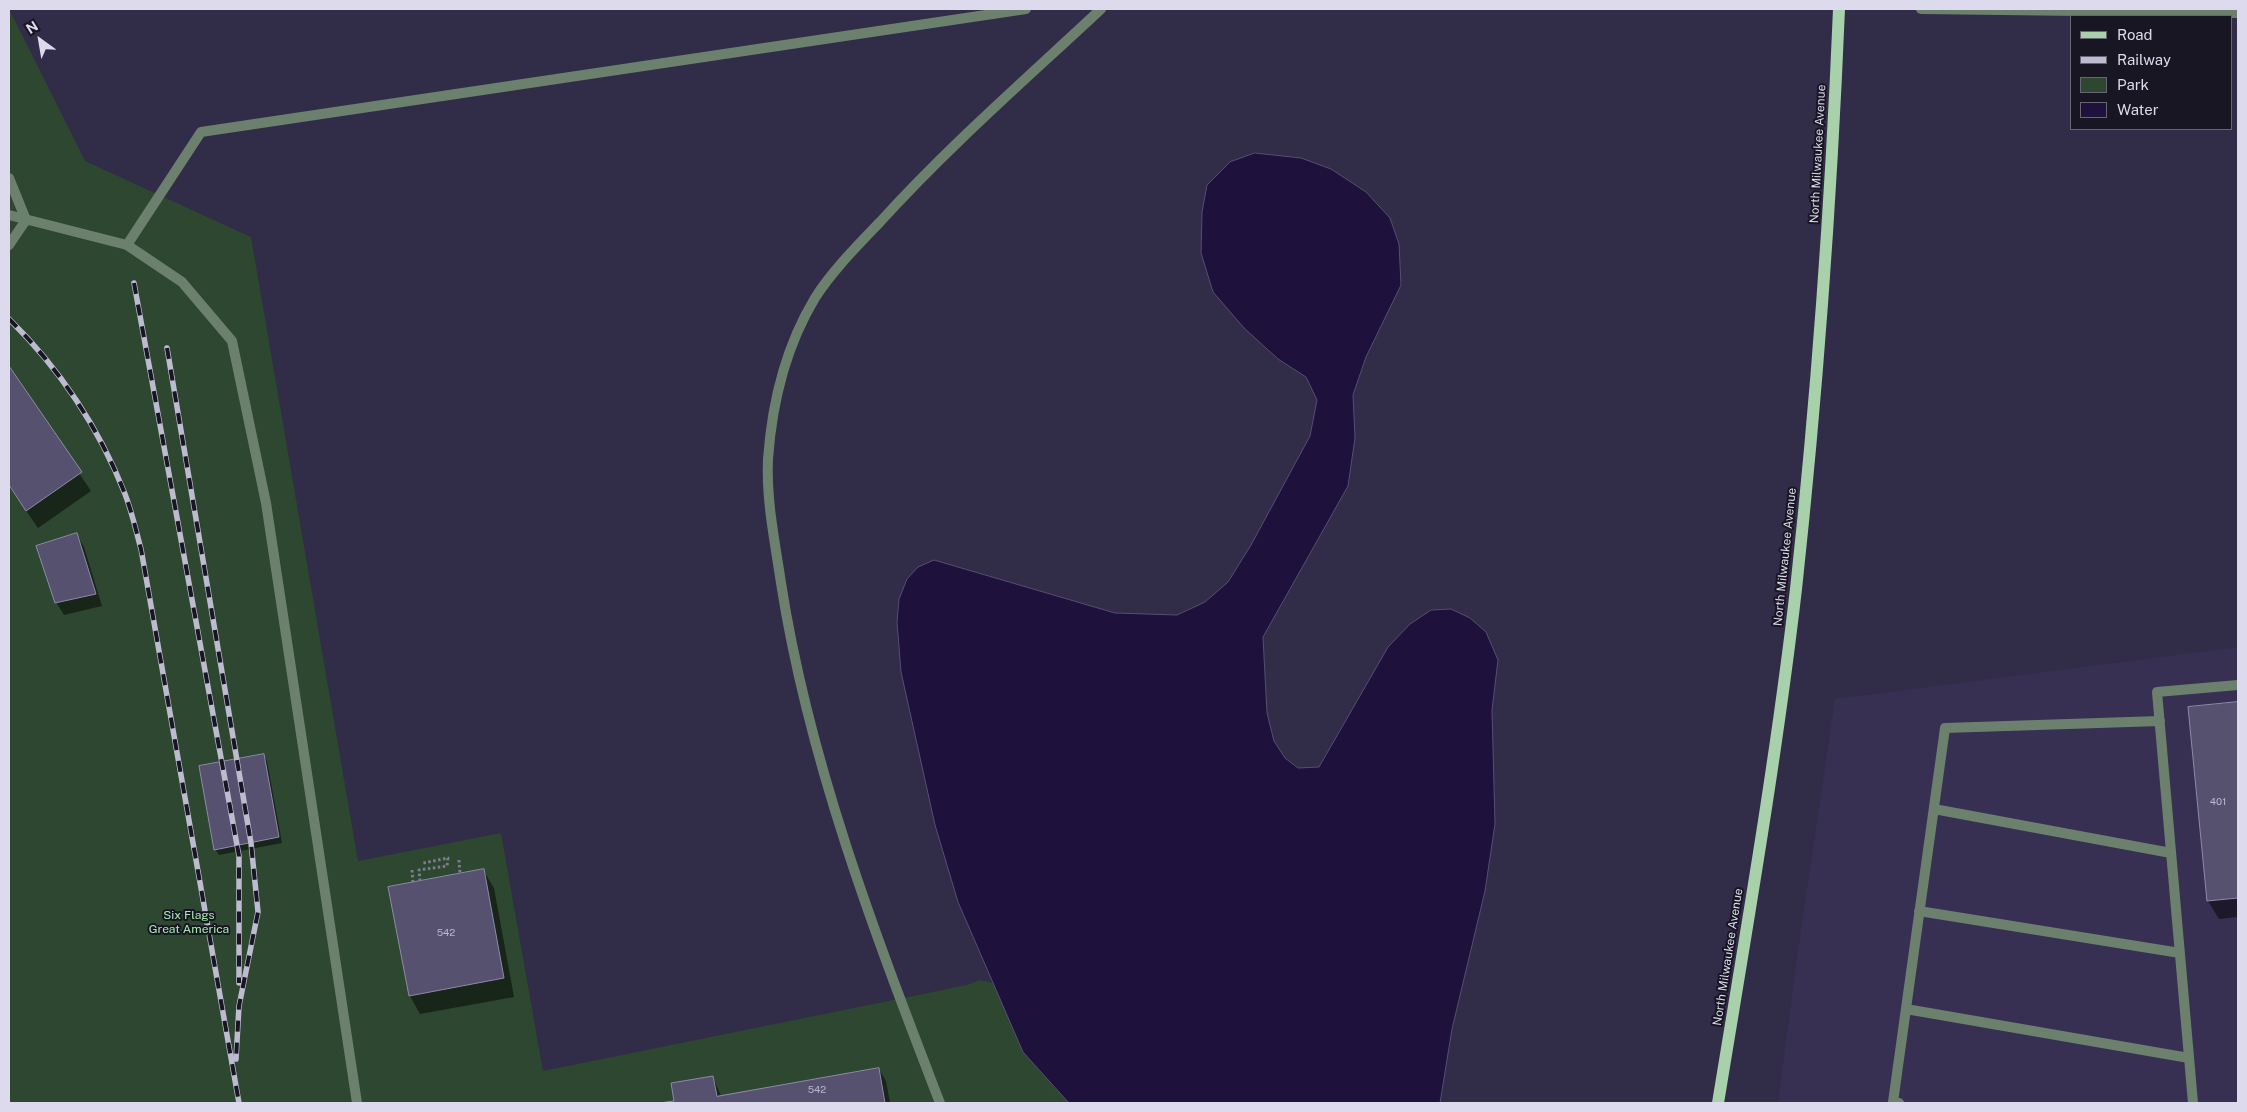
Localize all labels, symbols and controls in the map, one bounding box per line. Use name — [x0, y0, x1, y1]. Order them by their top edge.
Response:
north arrow — [15, 15, 65, 65]
legend — [2070, 15, 2232, 130]
text: N — [23, 18, 41, 37]
text: Road — [2117, 26, 2153, 43]
text: Railway — [2117, 51, 2171, 68]
text: Park — [2117, 76, 2149, 93]
street label: North Milwaukee Avenue — [1807, 84, 1829, 224]
text: Water — [2117, 101, 2159, 118]
street label: North Milwaukee Avenue — [1771, 487, 1799, 627]
house number: 401 — [2210, 796, 2226, 808]
street label: North Milwaukee Avenue — [1710, 887, 1746, 1027]
park label: Six Flags Great America — [149, 908, 229, 936]
house number: 542 — [437, 927, 455, 939]
house number: 542 — [808, 1084, 826, 1096]

